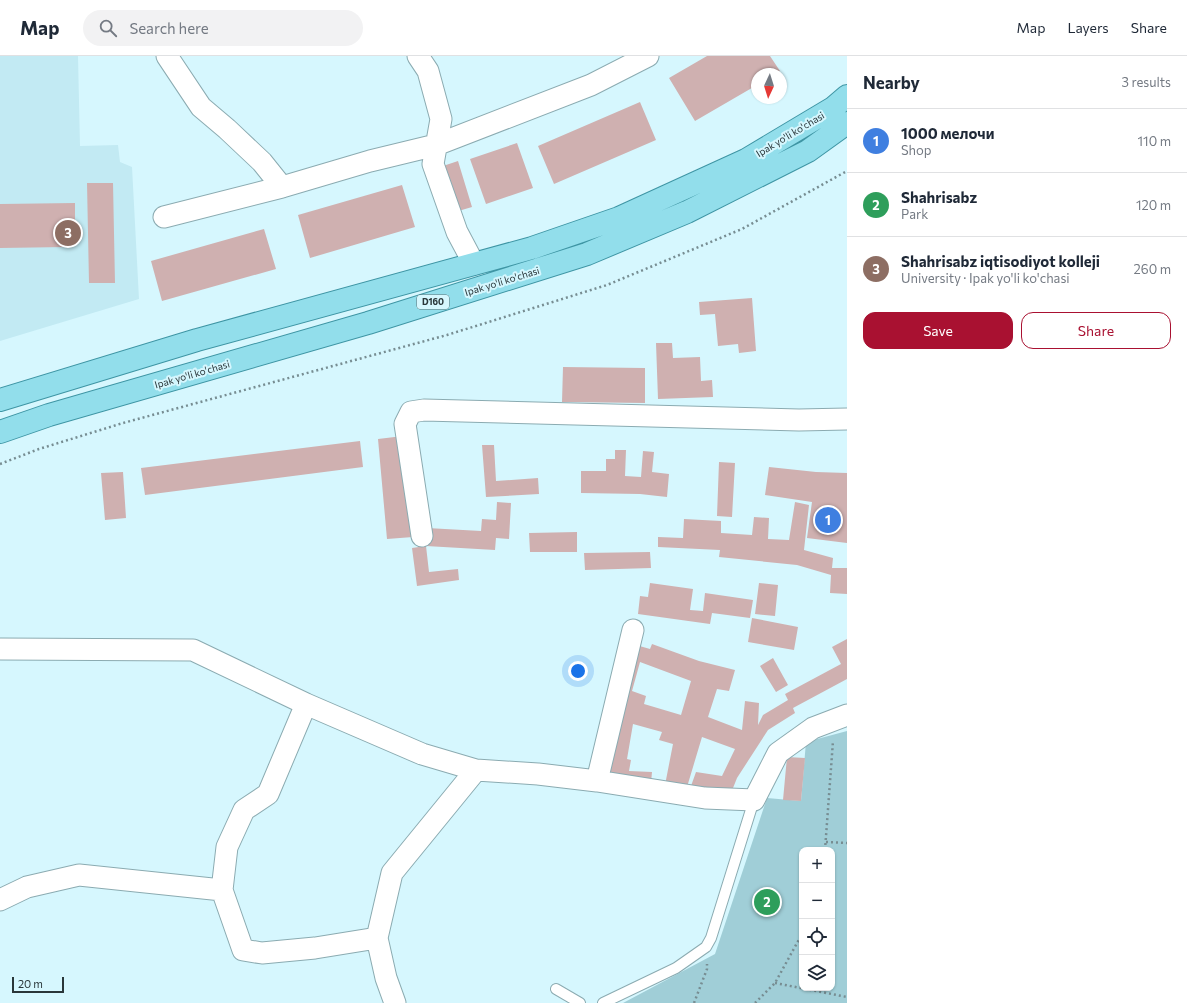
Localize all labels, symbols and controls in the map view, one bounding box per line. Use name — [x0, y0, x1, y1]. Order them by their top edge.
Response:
search box — [83, 10, 363, 46]
text: Map — [20, 16, 59, 39]
icon: search — [97, 17, 119, 39]
text: Search here — [129, 19, 209, 37]
text: Map — [1017, 19, 1045, 36]
text: Layers — [1067, 19, 1109, 36]
text: Share — [1131, 19, 1167, 36]
north arrow — [751, 68, 787, 104]
text: Nearby — [863, 72, 920, 93]
text: 3 results — [1122, 74, 1171, 90]
street label: Ipak yo'li ko'chasi — [754, 109, 826, 159]
text: 1000 мелочи — [901, 124, 994, 142]
text: 1 — [873, 133, 879, 149]
text: 110 m — [1138, 133, 1171, 149]
text: Shop — [901, 142, 932, 158]
text: Shahrisabz — [901, 188, 977, 206]
text: 2 — [872, 197, 880, 213]
text: 120 m — [1136, 197, 1171, 213]
text: Park — [901, 206, 928, 222]
pin: 3 — [55, 218, 81, 248]
text: Shahrisabz iqtisodiyot kolleji — [901, 252, 1100, 270]
text: 3 — [872, 261, 880, 277]
text: 260 m — [1134, 261, 1171, 277]
street label: Ipak yo'li ko'chasi — [463, 264, 541, 298]
text: University · Ipak yo'li ko'chasi — [901, 270, 1070, 286]
road number: D160 — [417, 295, 449, 309]
button: Save — [863, 312, 1013, 349]
button: Share — [1021, 312, 1171, 349]
street label: Ipak yo'li ko'chasi — [153, 358, 231, 390]
pin: 1 — [815, 505, 841, 535]
your location — [568, 661, 588, 681]
map controls — [799, 847, 835, 991]
button: + — [799, 847, 835, 883]
button: − — [799, 883, 835, 919]
pin: 2 — [754, 887, 780, 917]
button: locate — [799, 919, 835, 955]
button: layers — [799, 955, 835, 991]
scale bar — [12, 975, 64, 994]
text: 20 m — [18, 977, 43, 990]

